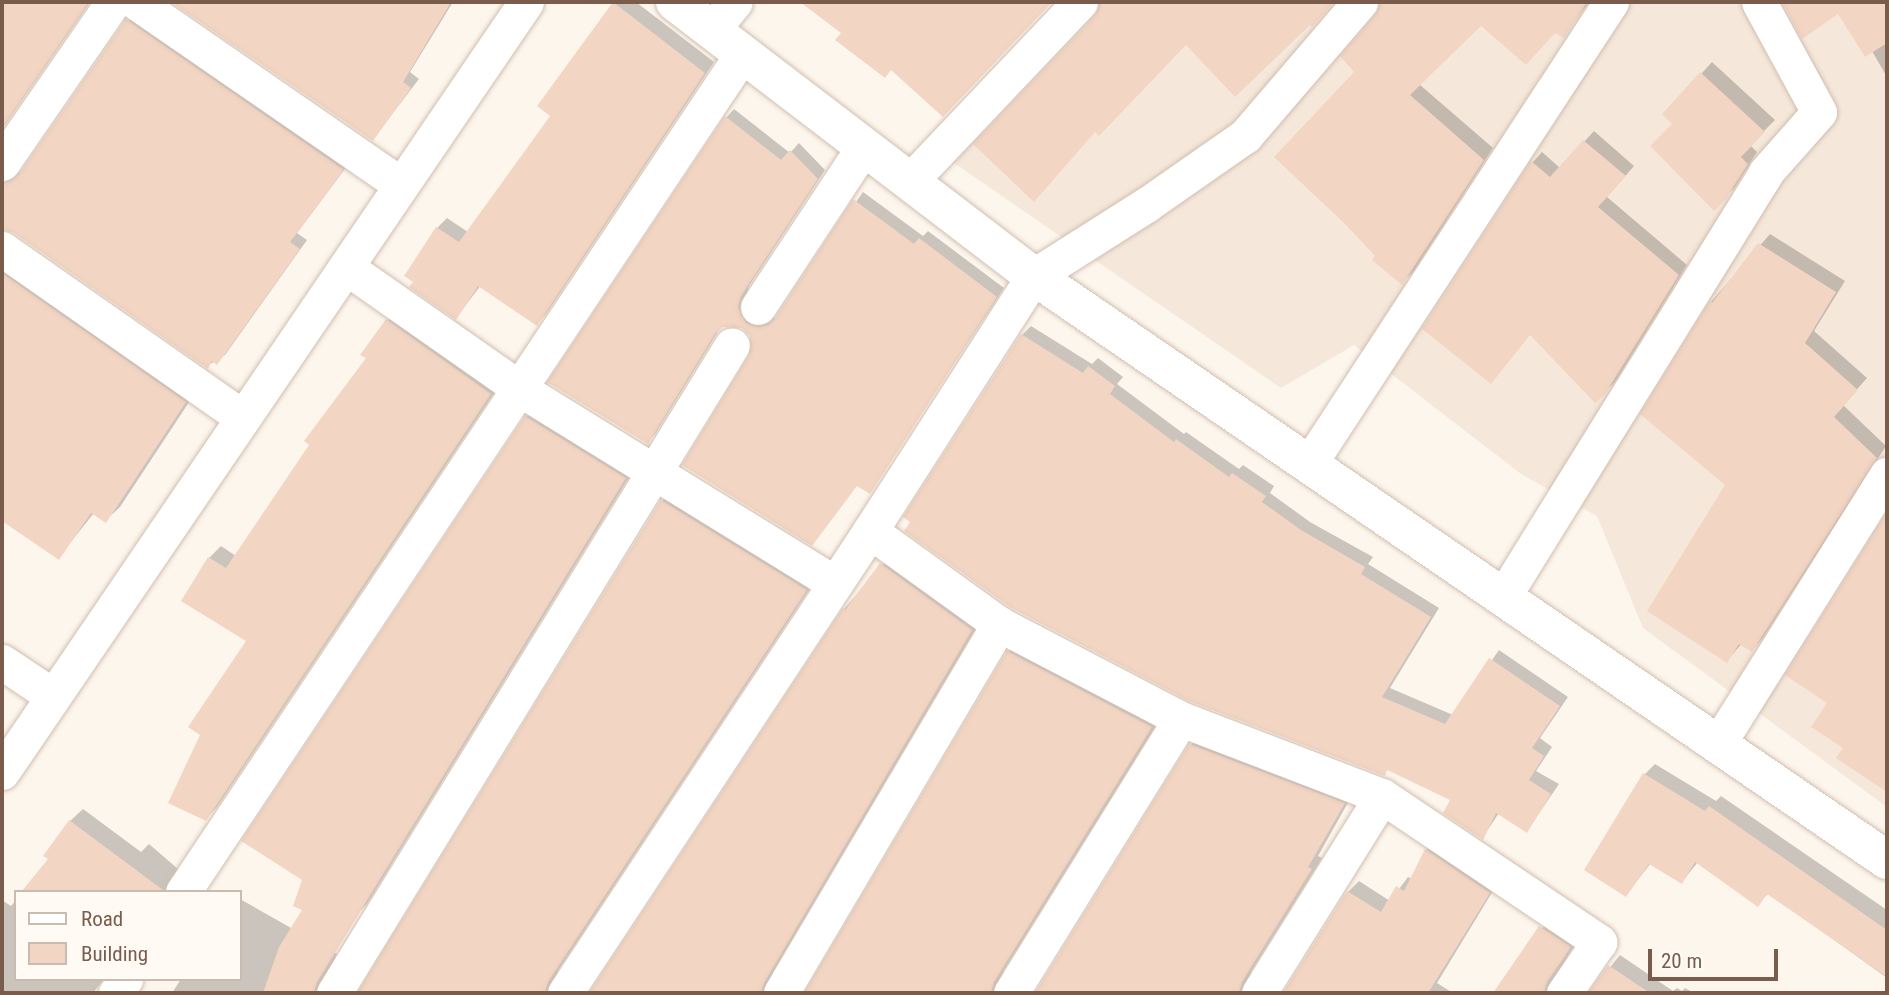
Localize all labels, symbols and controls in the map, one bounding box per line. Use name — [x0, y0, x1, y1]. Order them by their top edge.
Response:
legend — [14, 890, 242, 981]
text: Road — [81, 907, 123, 931]
scale bar — [1651, 936, 1780, 980]
text: Building — [81, 942, 148, 966]
text: 20 m — [1661, 949, 1702, 973]

